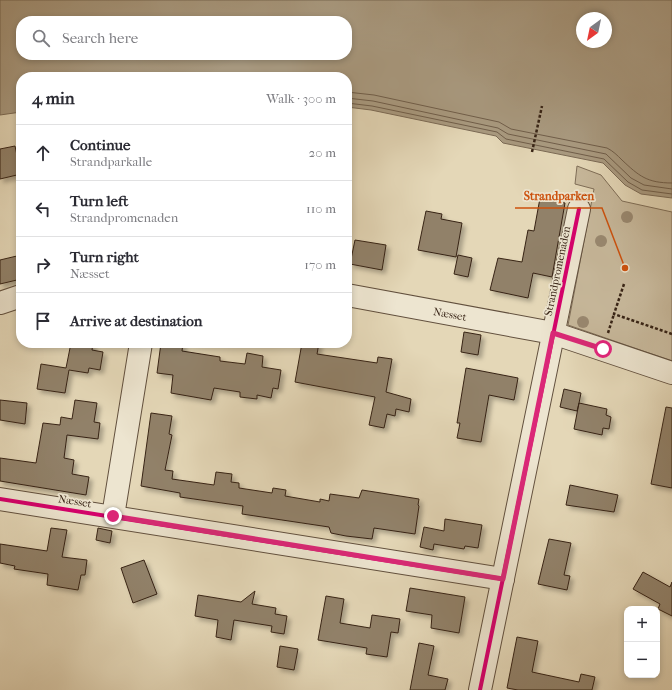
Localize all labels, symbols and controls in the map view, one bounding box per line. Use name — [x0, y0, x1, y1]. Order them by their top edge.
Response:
north arrow — [576, 12, 612, 48]
search box — [16, 16, 352, 60]
icon: search — [30, 27, 52, 49]
text: Search here — [62, 29, 138, 47]
text: 4 min — [32, 88, 75, 108]
text: Walk · 300 m — [266, 91, 336, 106]
text: Continue — [70, 136, 130, 154]
icon: ahead — [32, 142, 54, 164]
text: 20 m — [309, 145, 336, 160]
text: Strandparkalle — [70, 154, 152, 169]
callout: Strandparken — [515, 184, 602, 208]
text: Strandparken — [524, 189, 595, 204]
text: Turn left — [70, 192, 128, 210]
icon: left — [32, 198, 54, 220]
text: 110 m — [306, 201, 336, 216]
text: Strandpromenaden — [70, 210, 178, 225]
street label: Strandpromenaden — [542, 224, 573, 317]
text: Turn right — [70, 248, 139, 266]
icon: right — [32, 254, 54, 276]
text: 170 m — [304, 257, 336, 272]
text: Næsset — [70, 266, 110, 281]
street label: Næsset — [432, 305, 468, 324]
icon: arrive — [32, 310, 54, 332]
text: Arrive at destination — [70, 312, 202, 330]
route start — [594, 340, 612, 358]
street label: Næsset — [57, 492, 93, 511]
route end — [104, 507, 122, 525]
map controls — [624, 606, 660, 678]
button: + — [624, 606, 660, 642]
button: − — [624, 642, 660, 678]

